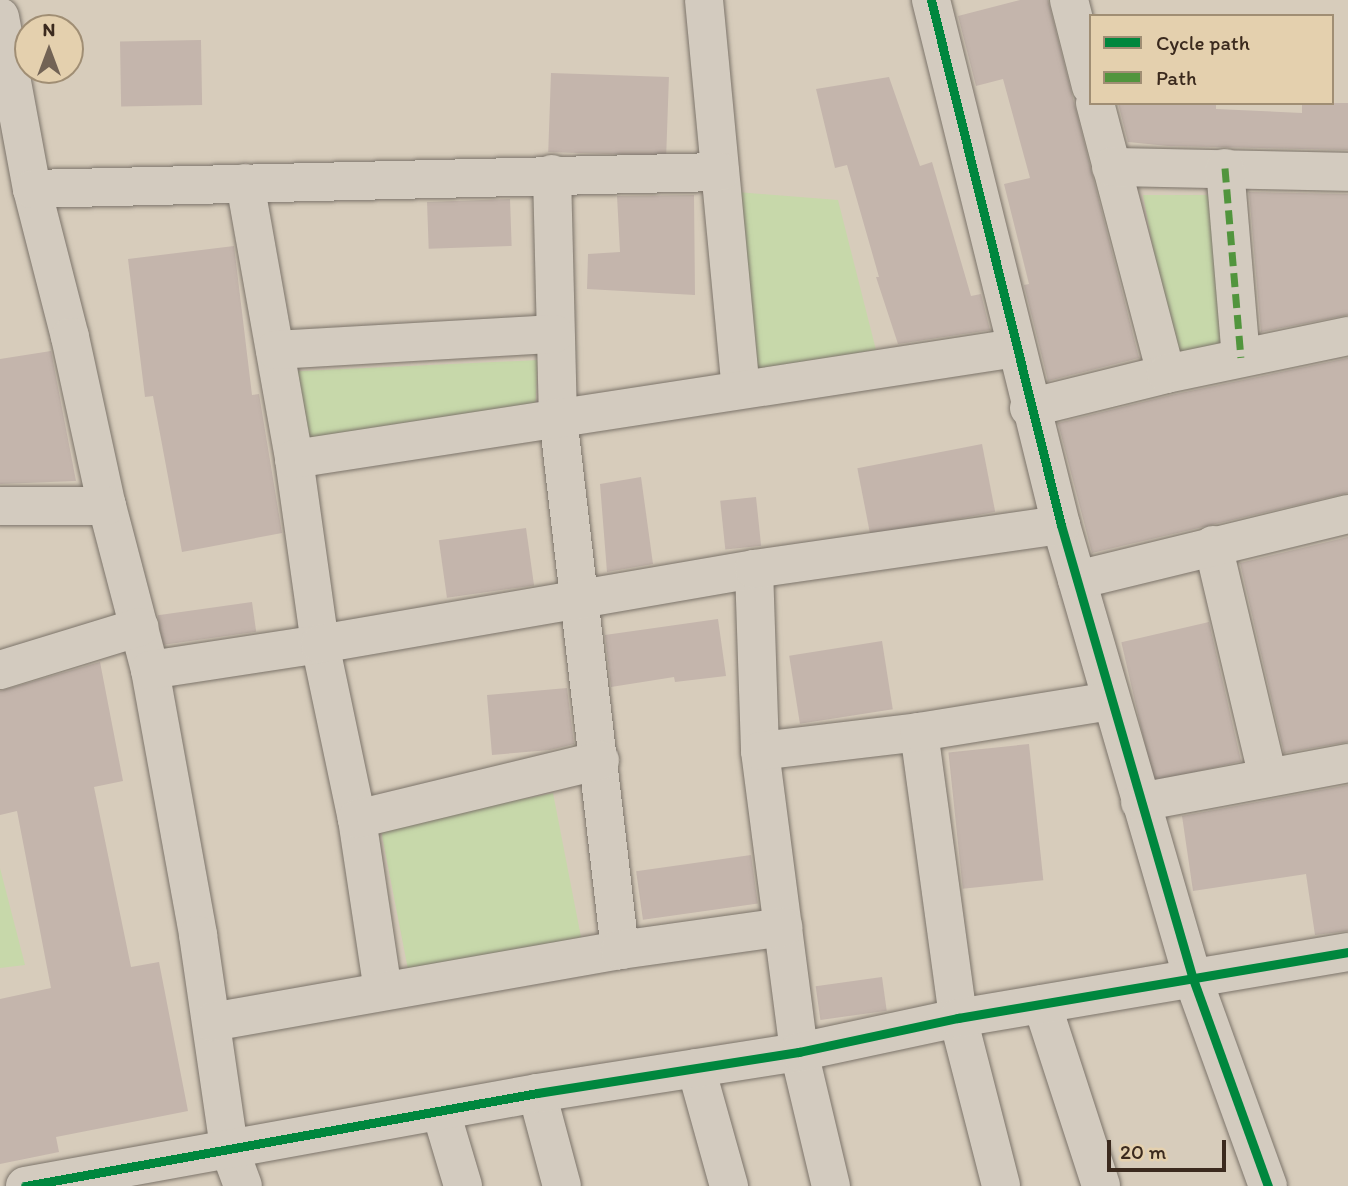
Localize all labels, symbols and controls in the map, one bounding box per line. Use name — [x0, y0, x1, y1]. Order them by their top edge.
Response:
north arrow — [14, 14, 84, 84]
legend — [1089, 14, 1334, 105]
text: N — [43, 18, 55, 41]
text: Cycle path — [1156, 30, 1250, 55]
text: Path — [1156, 65, 1197, 90]
scale bar — [1110, 1126, 1229, 1170]
text: 20 m — [1120, 1139, 1166, 1164]

